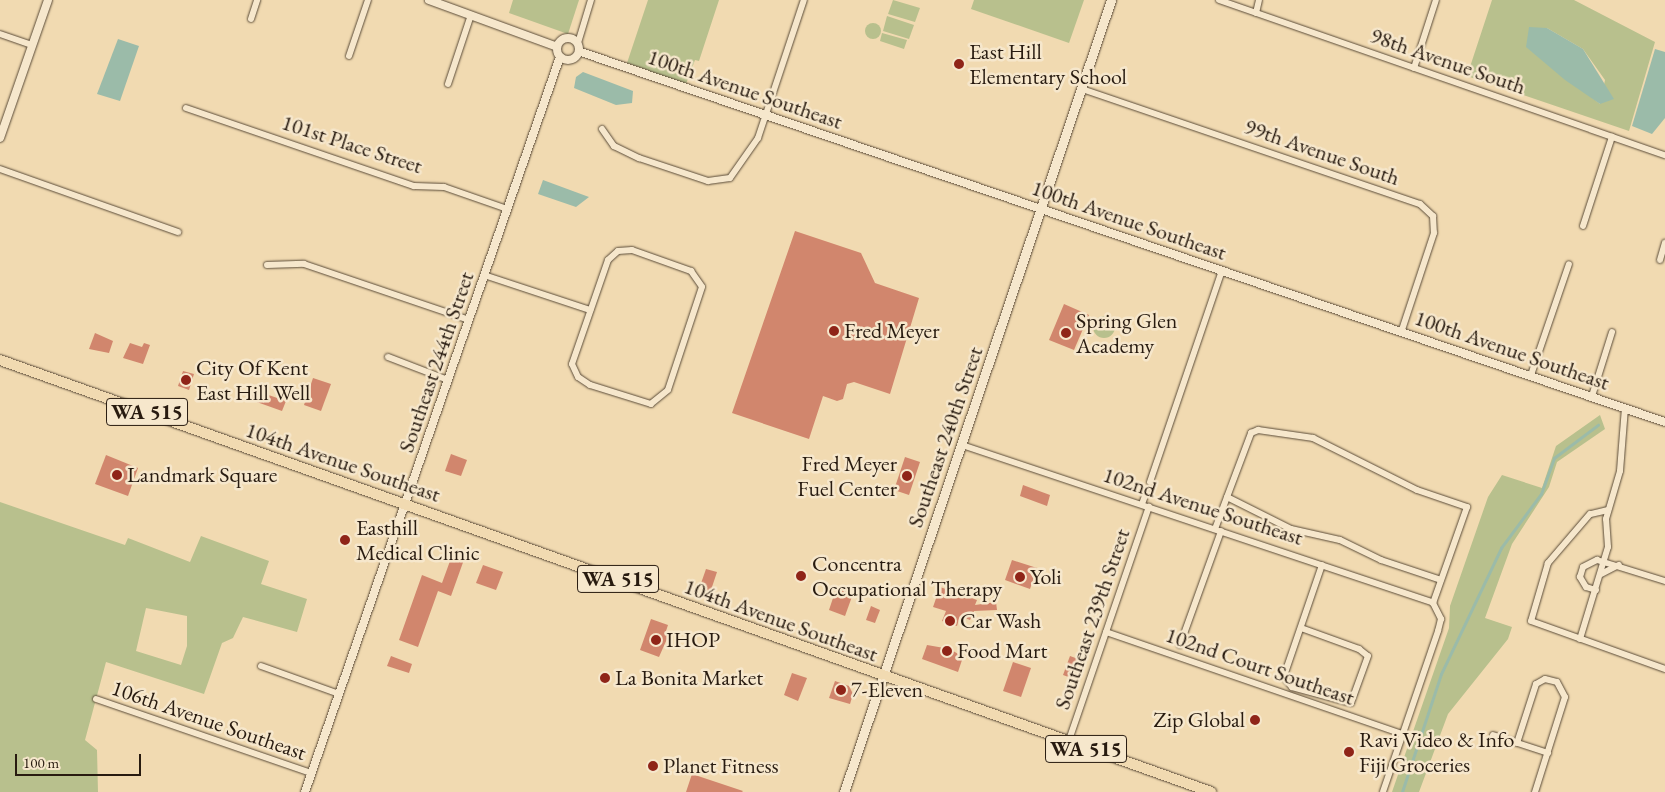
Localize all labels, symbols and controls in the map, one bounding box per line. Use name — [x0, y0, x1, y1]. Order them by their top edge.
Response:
street label: 98th Avenue South — [1367, 22, 1529, 100]
place label: East Hill Elementary School — [969, 38, 1127, 90]
street label: 100th Avenue Southeast — [644, 43, 846, 135]
marker: East Hill Elementary School — [953, 58, 965, 70]
street label: 101st Place Street — [278, 109, 426, 179]
street label: 99th Avenue South — [1241, 113, 1403, 191]
street label: 100th Avenue Southeast — [1028, 174, 1230, 266]
street label: Southeast 244th Street — [393, 268, 479, 456]
street label: 100th Avenue Southeast — [1411, 304, 1613, 396]
place label: Spring Glen Academy — [1076, 307, 1177, 358]
place label: Fred Meyer — [844, 318, 939, 344]
marker: Fred Meyer — [828, 325, 840, 337]
marker: Spring Glen Academy — [1060, 327, 1072, 339]
street label: Southeast 240th Street — [902, 343, 988, 531]
place label: City Of Kent East Hill Well — [196, 354, 310, 406]
marker: City Of Kent East Hill Well — [180, 374, 192, 386]
road number: WA 515 — [106, 394, 188, 431]
street label: 104th Avenue Southeast — [242, 416, 444, 508]
place label: Fred Meyer Fuel Center — [797, 450, 897, 502]
street label: 102nd Avenue Southeast — [1100, 461, 1306, 551]
place label: Landmark Square — [127, 462, 277, 488]
marker: Landmark Square — [111, 469, 123, 481]
marker: Fred Meyer Fuel Center — [901, 470, 913, 482]
place label: Easthill Medical Clinic — [356, 514, 480, 566]
street label: Southeast 239th Street — [1049, 525, 1135, 713]
marker: Easthill Medical Clinic — [338, 533, 352, 547]
place label: Concentra Occupational Therapy — [812, 550, 1002, 602]
road number: WA 515 — [577, 560, 659, 598]
place label: Yoli — [1030, 564, 1062, 590]
marker: Concentra Occupational Therapy — [794, 569, 808, 583]
marker: Yoli — [1014, 571, 1026, 583]
street label: 104th Avenue Southeast — [681, 573, 881, 667]
place label: Car Wash — [960, 608, 1041, 634]
marker: Car Wash — [944, 615, 956, 627]
street label: 102nd Court Southeast — [1162, 621, 1358, 711]
place label: IHOP — [666, 627, 720, 653]
marker: IHOP — [650, 634, 662, 646]
place label: Food Mart — [957, 638, 1047, 664]
marker: Food Mart — [941, 645, 953, 657]
place label: La Bonita Market — [615, 665, 763, 691]
marker: La Bonita Market — [599, 672, 611, 684]
street label: 106th Avenue Southeast — [108, 674, 310, 766]
place label: 7-Eleven — [851, 677, 923, 703]
marker: 7-Eleven — [835, 684, 847, 696]
place label: Zip Global — [1153, 707, 1245, 733]
marker: Zip Global — [1249, 714, 1261, 726]
place label: Ravi Video & Info Fiji Groceries — [1359, 726, 1514, 778]
road number: WA 515 — [1045, 731, 1127, 768]
scale bar — [18, 744, 144, 776]
marker: Ravi Video & Info Fiji Groceries — [1343, 746, 1355, 758]
text: 100 m — [23, 753, 59, 772]
place label: Planet Fitness — [663, 753, 779, 779]
marker: Planet Fitness — [647, 760, 659, 772]

